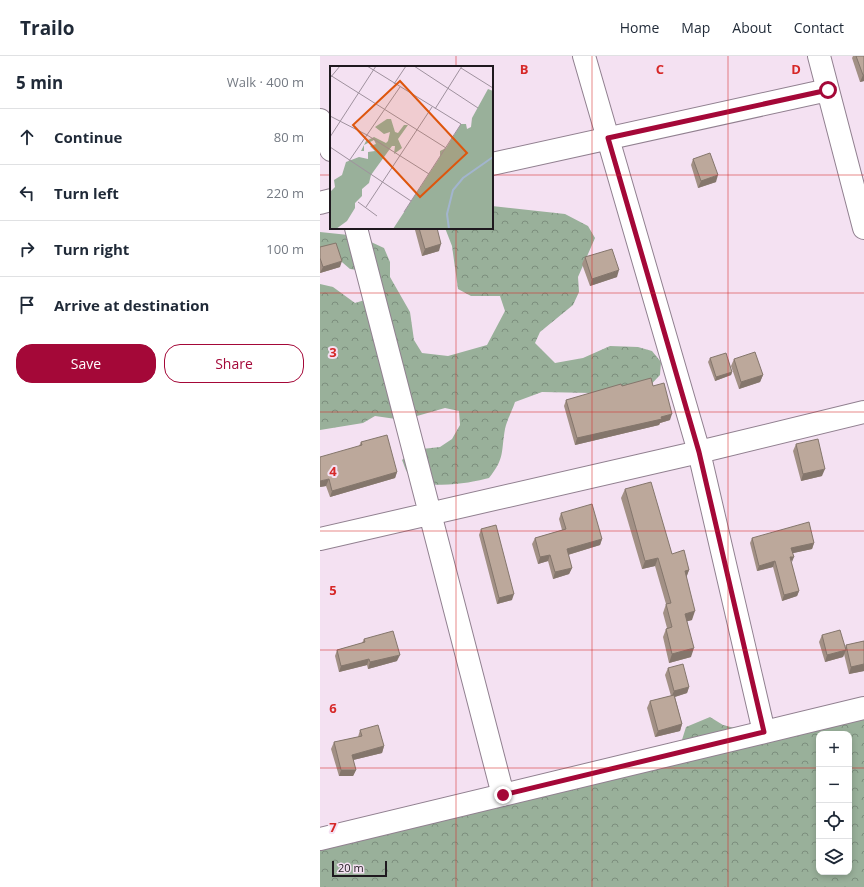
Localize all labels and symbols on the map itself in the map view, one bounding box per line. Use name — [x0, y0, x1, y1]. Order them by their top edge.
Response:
text: B — [520, 60, 529, 78]
text: C — [656, 60, 664, 78]
text: D — [791, 60, 801, 78]
inset map — [330, 66, 493, 229]
route start — [819, 81, 837, 99]
text: 3 — [329, 343, 337, 361]
text: 4 — [329, 462, 337, 480]
text: 5 — [329, 581, 337, 599]
text: 6 — [329, 699, 337, 717]
route end — [494, 786, 512, 804]
text: 7 — [329, 818, 337, 836]
scale bar — [332, 859, 387, 878]

